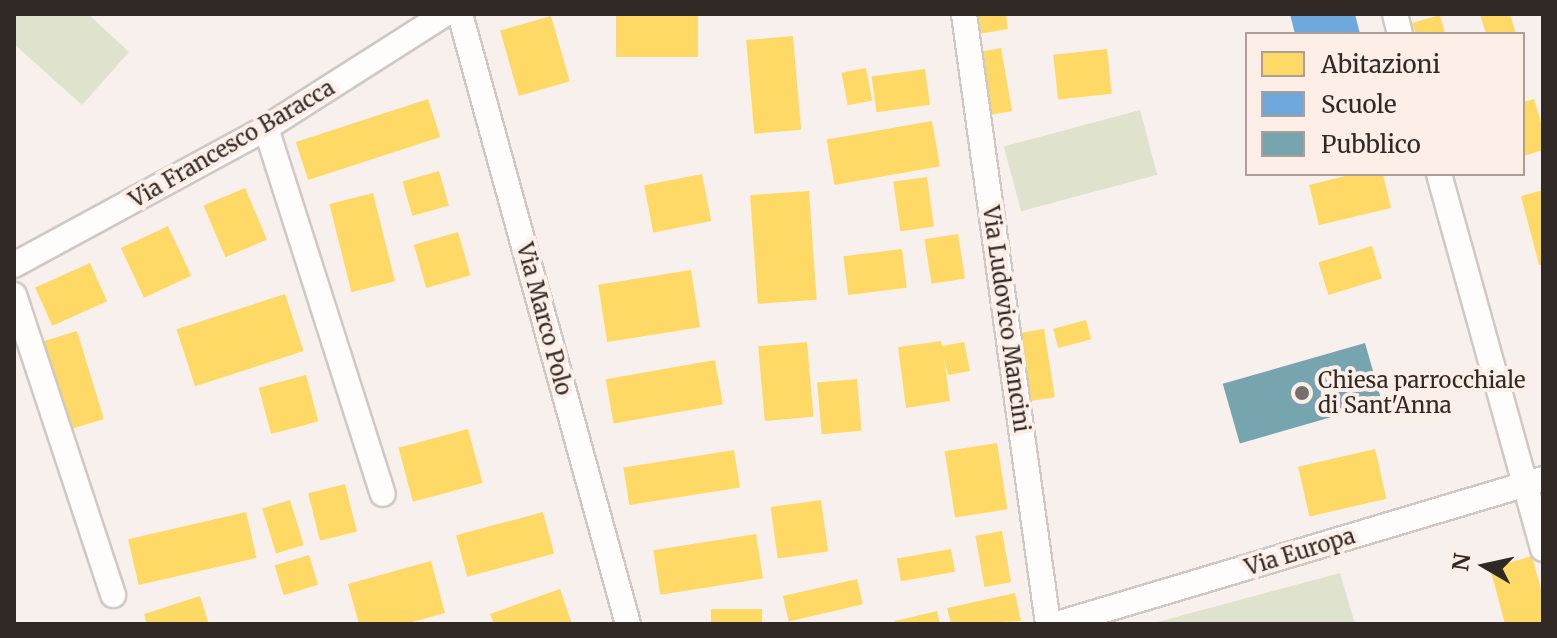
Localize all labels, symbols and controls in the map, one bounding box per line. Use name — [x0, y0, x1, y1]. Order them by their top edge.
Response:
legend — [1245, 32, 1525, 176]
text: Abitazioni — [1321, 49, 1440, 80]
street label: Via Francesco Baracca — [125, 75, 339, 213]
text: Scuole — [1321, 89, 1396, 120]
text: Pubblico — [1321, 129, 1421, 160]
street label: Via Ludovico Mancini — [977, 204, 1035, 434]
street label: Via Marco Polo — [511, 240, 577, 398]
place label: Chiesa parrocchiale di Sant'Anna — [1318, 367, 1526, 418]
marker: Chiesa parrocchiale di Sant'Anna — [1293, 384, 1311, 402]
street label: Via Europa — [1242, 523, 1358, 581]
north arrow — [1445, 526, 1525, 606]
text: N — [1446, 551, 1476, 573]

